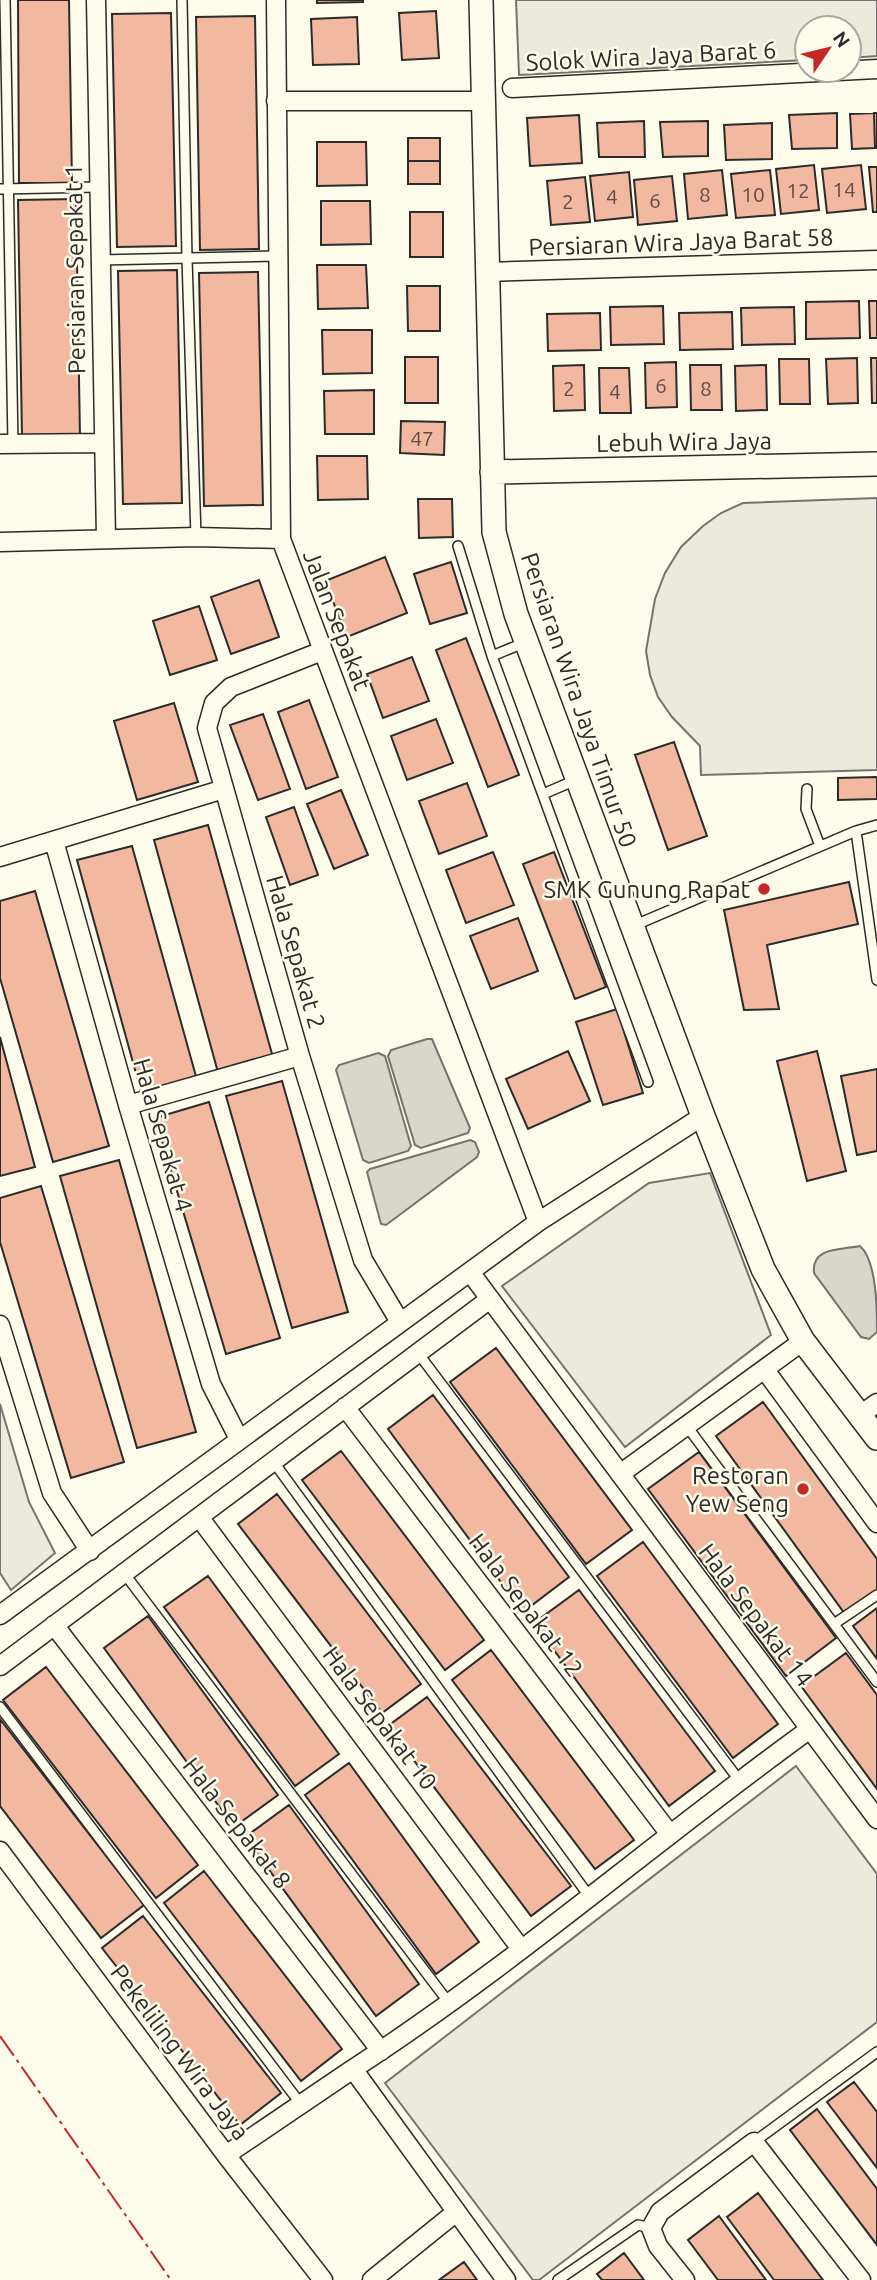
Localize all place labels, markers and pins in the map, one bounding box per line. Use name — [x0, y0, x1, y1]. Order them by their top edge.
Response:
place label: SMK Gunung Rapat — [543, 876, 751, 903]
marker: SMK Gunung Rapat — [756, 881, 772, 897]
place label: Restoran Yew Seng — [685, 1462, 789, 1517]
marker: Restoran Yew Seng — [795, 1481, 811, 1497]

